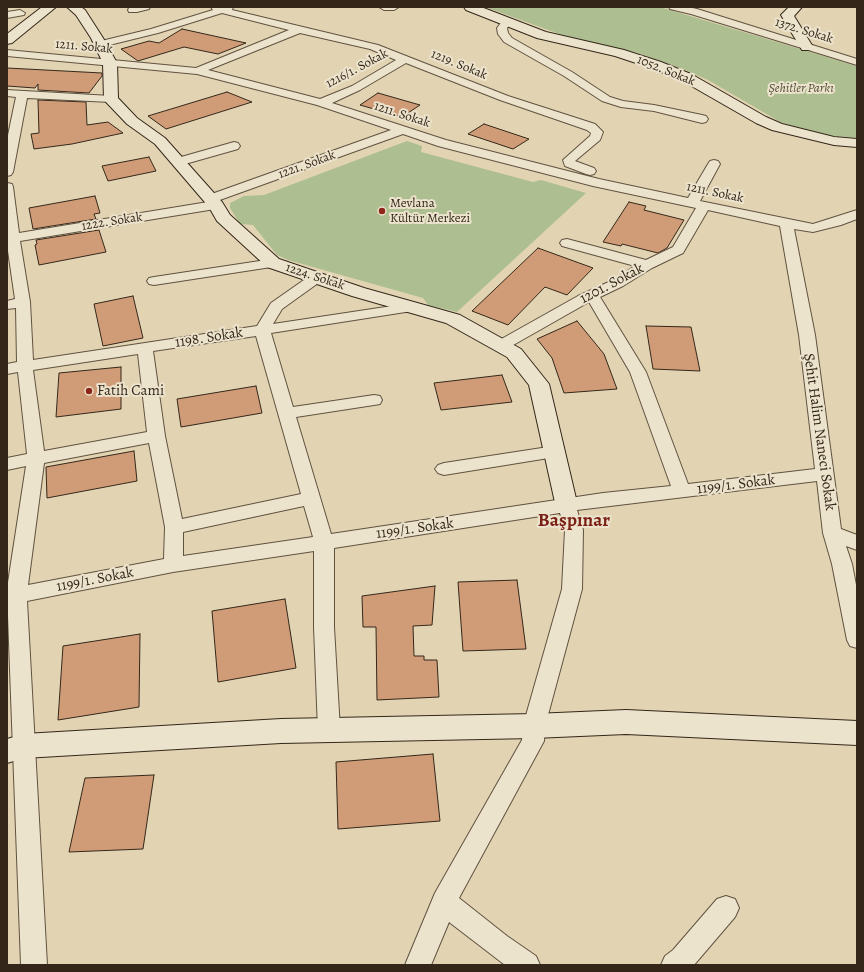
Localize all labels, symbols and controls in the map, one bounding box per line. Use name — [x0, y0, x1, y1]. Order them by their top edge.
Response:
street label: 1372. Sokak — [773, 15, 835, 47]
street label: 1211. Sokak — [54, 37, 114, 57]
street label: 1216/1. Sokak — [323, 46, 391, 92]
street label: 1219. Sokak — [429, 47, 489, 83]
street label: 1052. Sokak — [635, 52, 697, 90]
park label: Şehitler Parkı — [768, 81, 834, 97]
street label: 1211. Sokak — [372, 99, 432, 131]
street label: 1221. Sokak — [276, 147, 338, 183]
street label: 1211. Sokak — [685, 179, 745, 207]
place label: Mevlana Kültür Merkezi — [390, 196, 470, 227]
marker: Mevlana Kültür Merkezi — [377, 206, 387, 216]
street label: 1222. Sokak — [80, 209, 144, 235]
street label: 1224. Sokak — [284, 260, 346, 294]
street label: 1201. Sokak — [577, 260, 647, 308]
street label: 1198. Sokak — [174, 324, 244, 352]
street label: Şehit Halim Naneci Sokak — [799, 352, 839, 512]
place label: Fatih Cami — [97, 382, 164, 400]
marker: Fatih Cami — [84, 386, 94, 396]
street label: 1199/1. Sokak — [696, 471, 776, 499]
district label: Başpınar — [538, 510, 610, 532]
street label: 1199/1. Sokak — [375, 515, 455, 543]
street label: 1199/1. Sokak — [55, 564, 135, 596]

